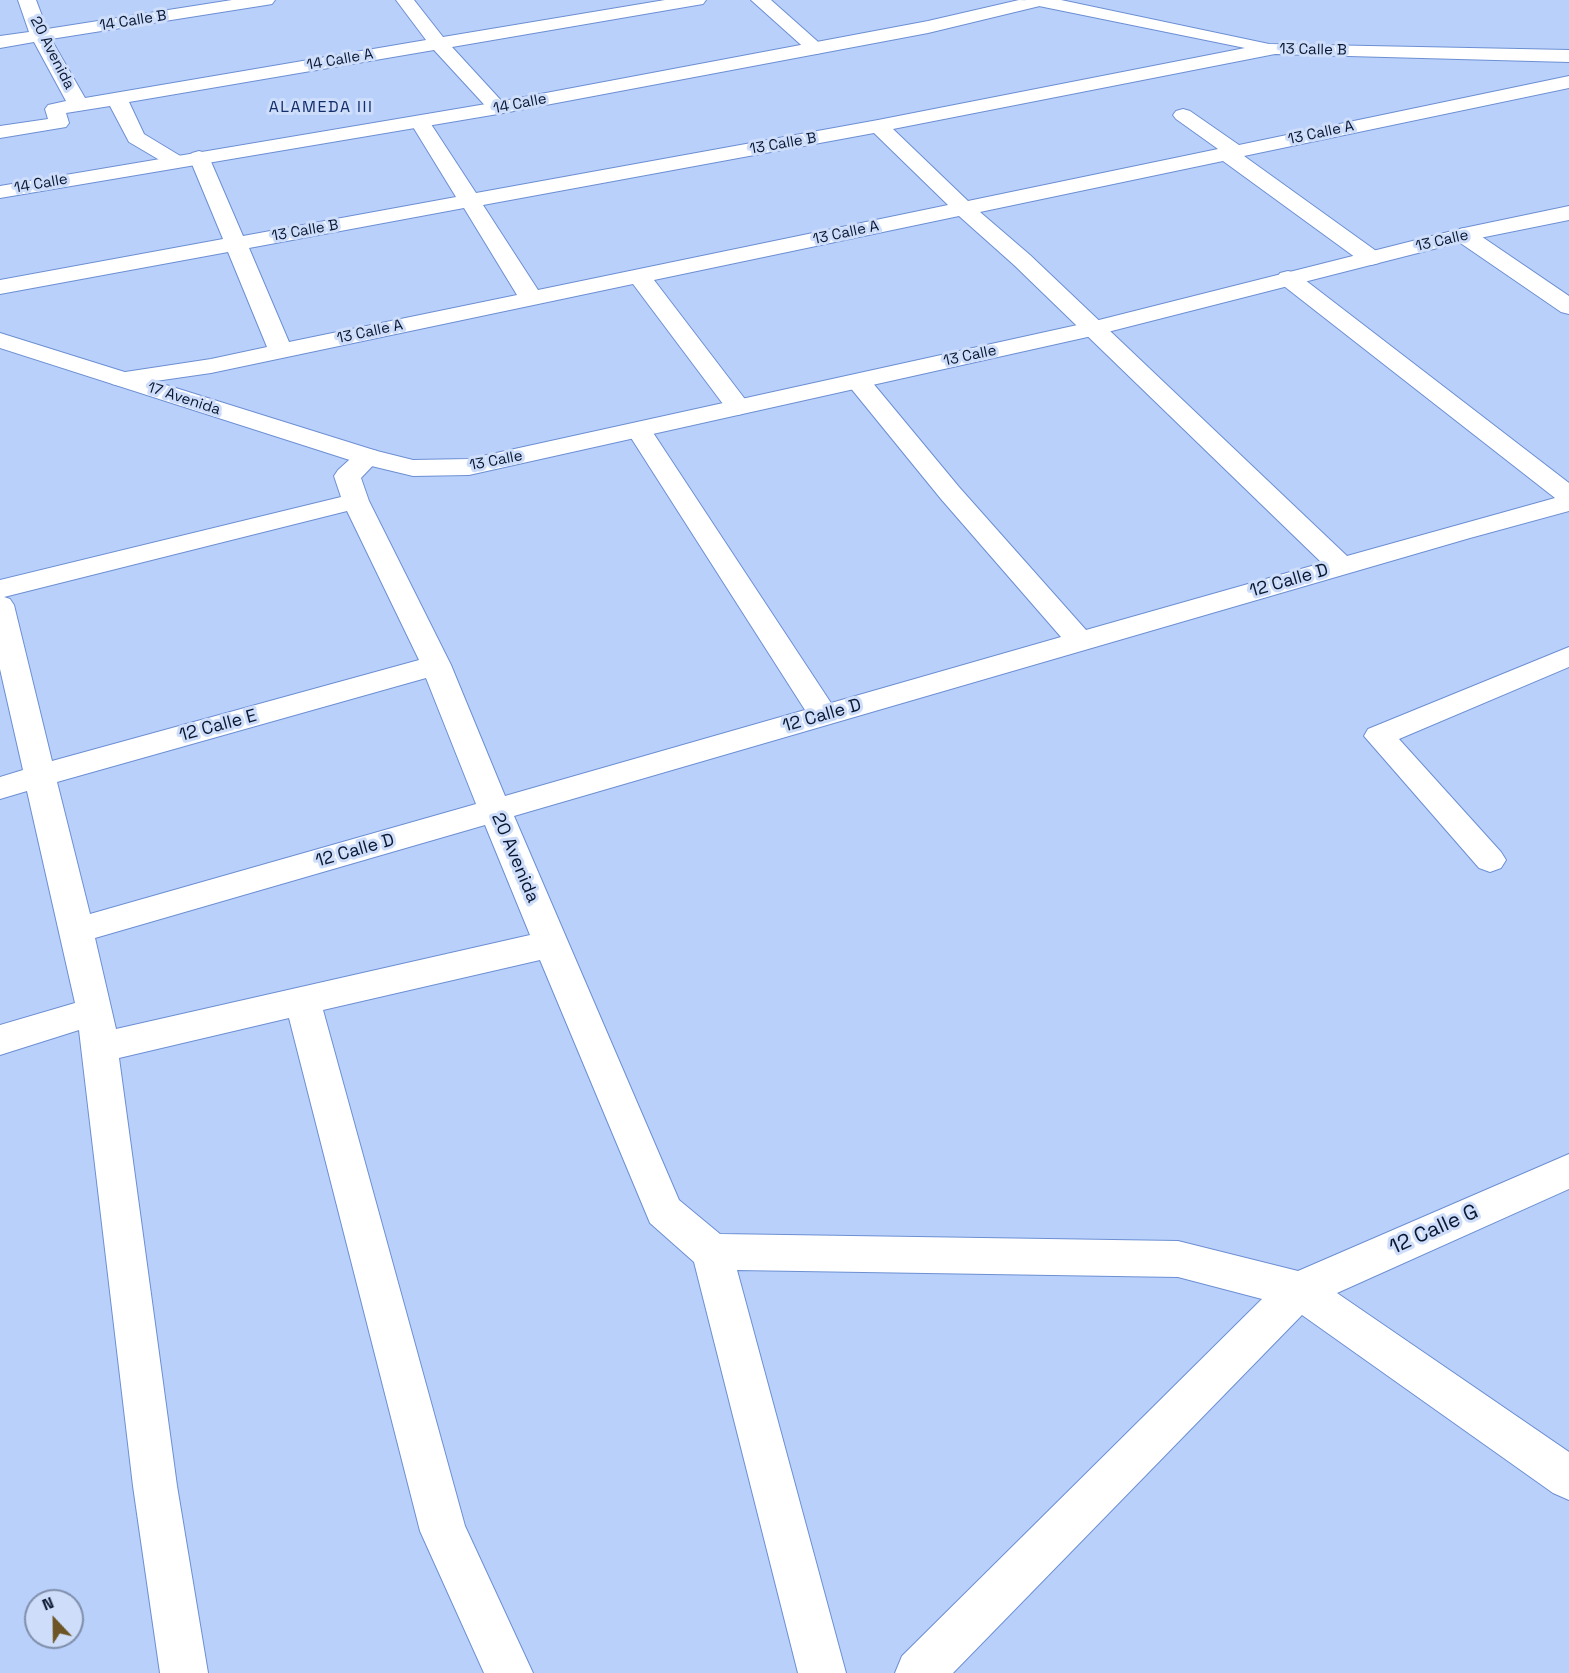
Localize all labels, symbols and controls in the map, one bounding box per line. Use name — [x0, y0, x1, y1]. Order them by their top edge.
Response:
street label: 14 Calle B — [98, 7, 168, 35]
street label: 20 Avenida — [26, 13, 78, 93]
street label: 13 Calle B — [1279, 40, 1347, 60]
street label: 14 Calle A — [305, 45, 375, 75]
street label: 14 Calle — [492, 90, 548, 118]
district label: ALAMEDA III — [269, 98, 373, 118]
street label: 13 Calle A — [1286, 117, 1356, 149]
street label: 13 Calle B — [748, 129, 818, 159]
street label: 14 Calle — [13, 170, 69, 198]
street label: 13 Calle B — [270, 216, 340, 246]
street label: 13 Calle A — [811, 217, 881, 249]
street label: 13 Calle — [1414, 226, 1470, 256]
street label: 13 Calle A — [335, 316, 405, 348]
street label: 13 Calle — [942, 342, 998, 370]
street label: 17 Avenida — [145, 379, 223, 419]
street label: 13 Calle — [468, 447, 524, 475]
street label: 12 Calle D — [1247, 559, 1331, 603]
street label: 12 Calle D — [780, 694, 864, 738]
street label: 12 Calle E — [177, 705, 259, 747]
street label: 20 Avenida — [486, 810, 544, 906]
street label: 12 Calle D — [313, 829, 397, 873]
street label: 12 Calle G — [1386, 1199, 1482, 1261]
north arrow — [24, 1589, 84, 1649]
text: N — [39, 1592, 57, 1615]

